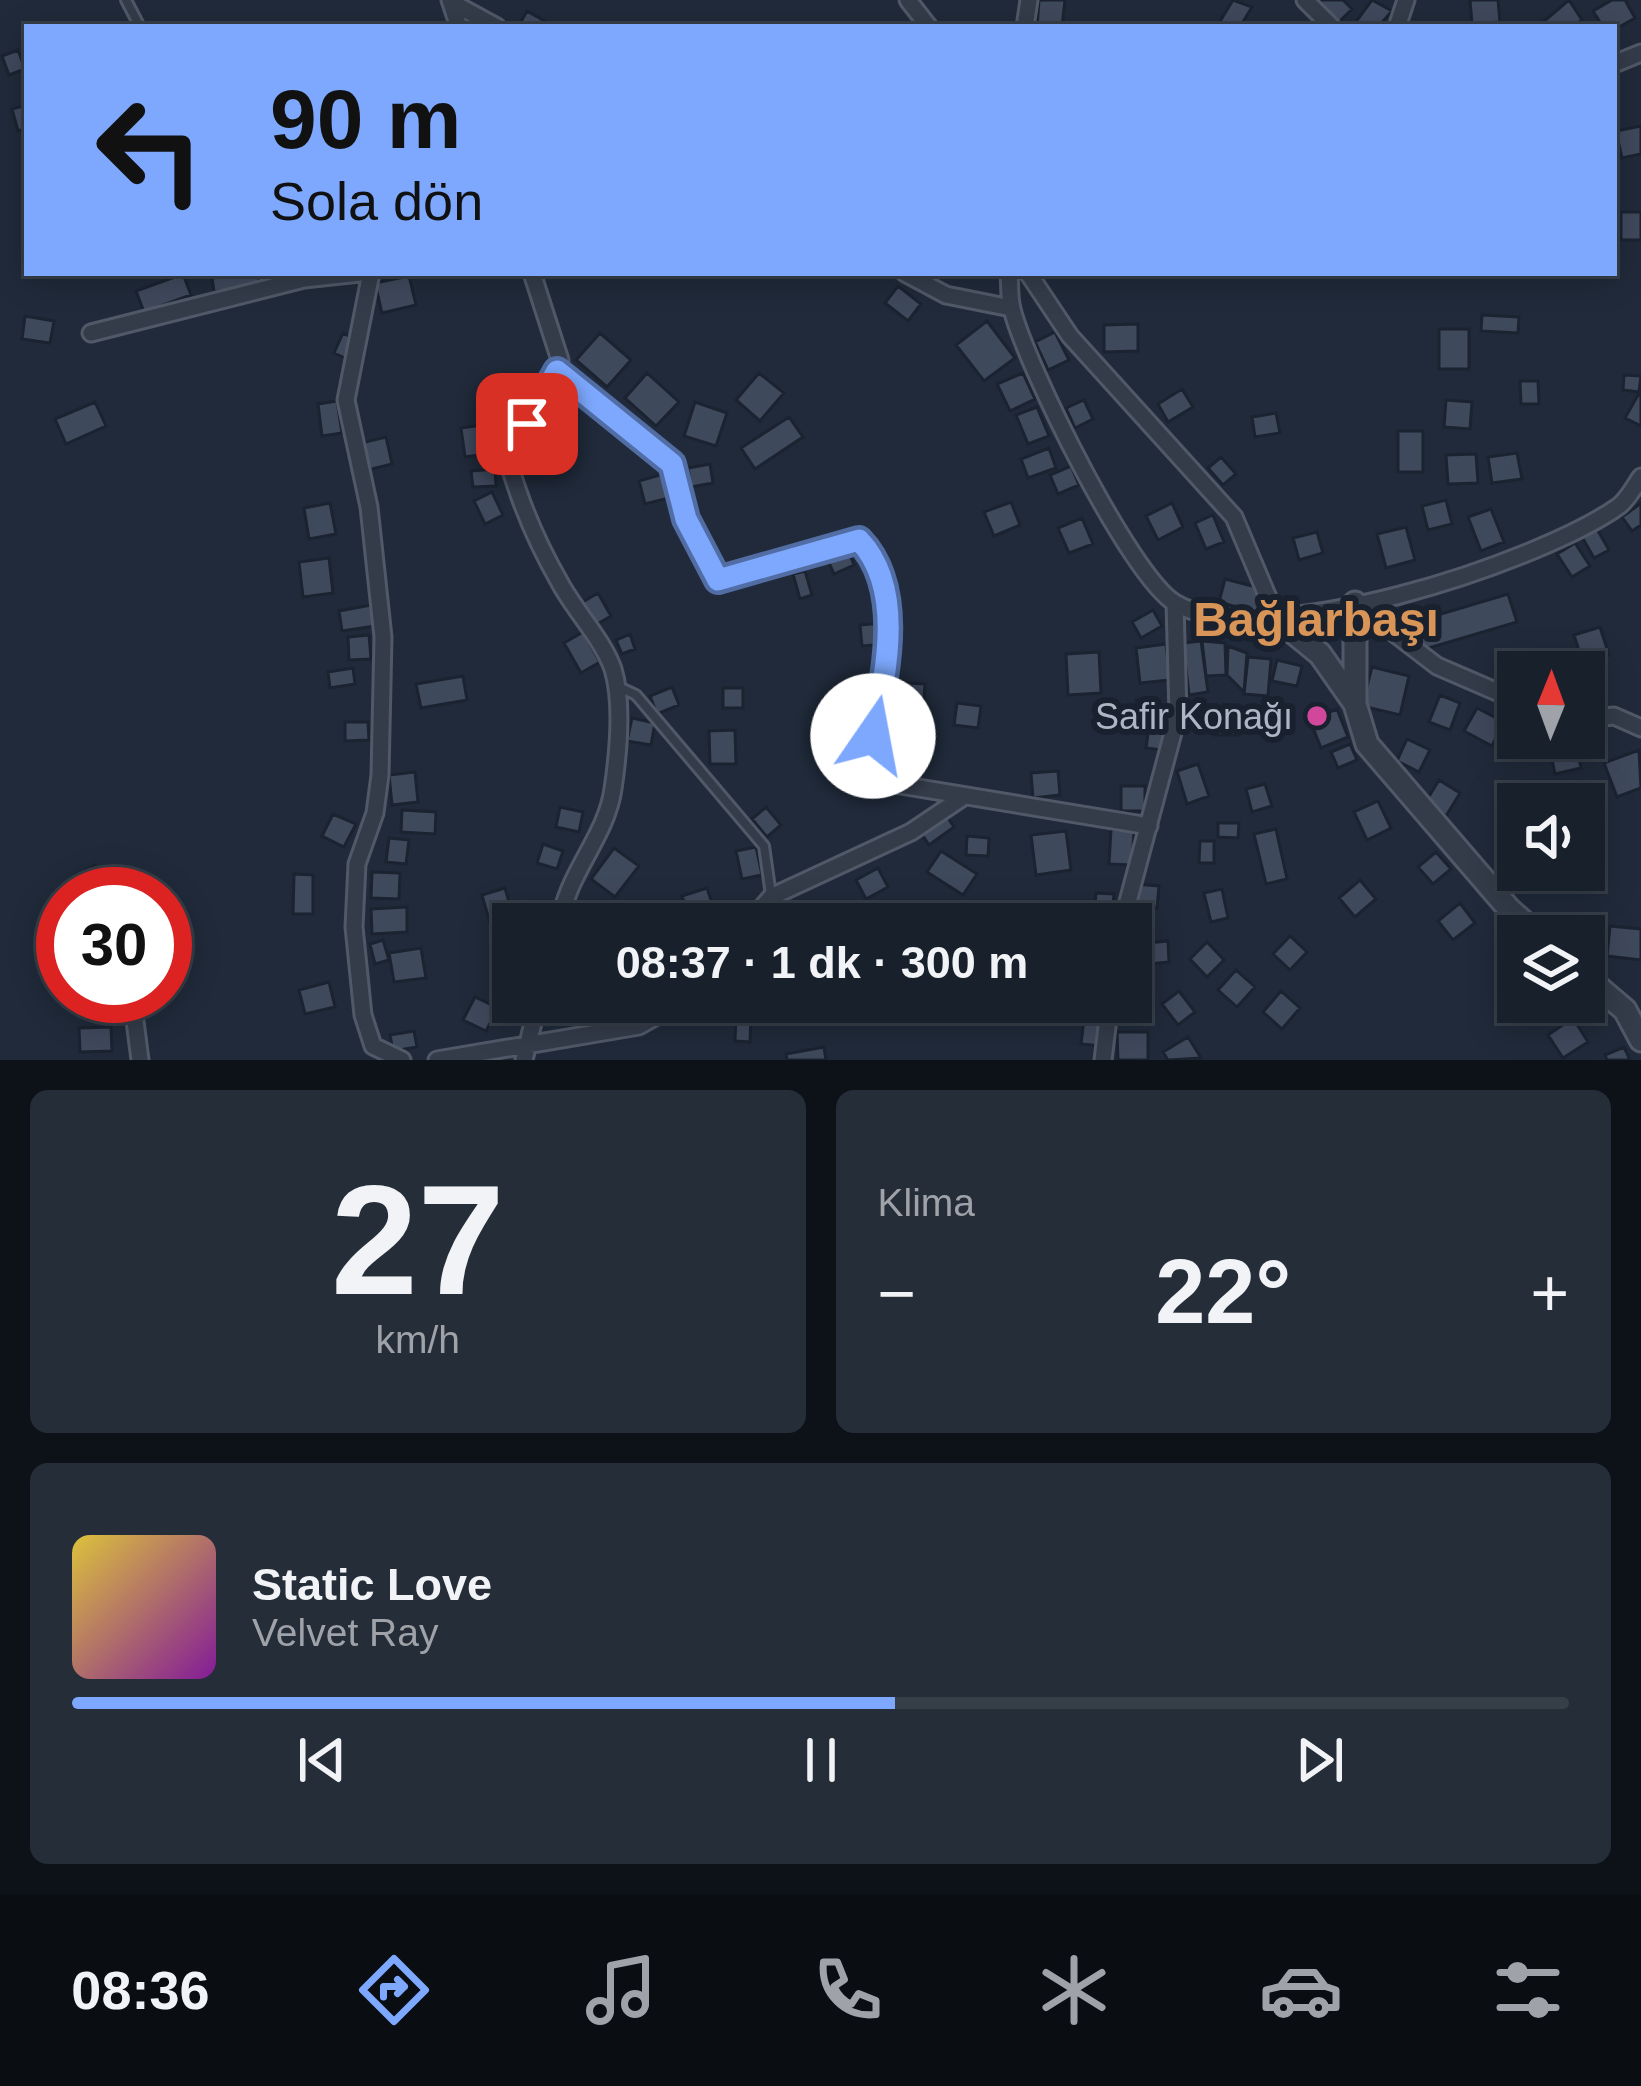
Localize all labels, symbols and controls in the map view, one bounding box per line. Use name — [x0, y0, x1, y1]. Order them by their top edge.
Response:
icon: left — [72, 72, 228, 228]
text: 90 m — [270, 72, 461, 166]
text: Sola dön — [270, 171, 483, 231]
pin — [476, 373, 578, 475]
icon: arrive — [494, 391, 560, 457]
district label: Bağlarbaşı — [1193, 593, 1439, 646]
north arrow — [1497, 651, 1605, 759]
map controls — [1497, 651, 1605, 1023]
position arrow — [810, 673, 936, 799]
place label: Safir Konağı — [1095, 696, 1293, 737]
marker: Safir Konağı — [1304, 703, 1330, 729]
button: sound — [1497, 783, 1605, 891]
speed limit sign: 30 — [36, 867, 192, 1023]
button: layers — [1497, 915, 1605, 1023]
text: 08:37 · 1 dk · 300 m — [616, 937, 1028, 988]
text: 27 — [331, 1153, 505, 1327]
text: Klima — [878, 1181, 975, 1224]
text: 22° — [1155, 1242, 1291, 1342]
text: − — [878, 1256, 916, 1330]
text: + — [1530, 1256, 1569, 1330]
text: km/h — [375, 1318, 460, 1361]
text: Static Love — [252, 1559, 492, 1610]
text: Velvet Ray — [252, 1611, 438, 1654]
icon: previous — [289, 1727, 355, 1793]
icon: pause — [788, 1727, 854, 1793]
icon: next — [1287, 1727, 1353, 1793]
icon: directions — [352, 1948, 436, 2032]
icon: music — [579, 1948, 663, 2032]
icon: phone — [806, 1948, 890, 2032]
icon: climate — [1032, 1948, 1116, 2032]
icon: car — [1259, 1948, 1343, 2032]
icon: filters — [1486, 1948, 1570, 2032]
text: 08:36 — [71, 1960, 209, 2020]

